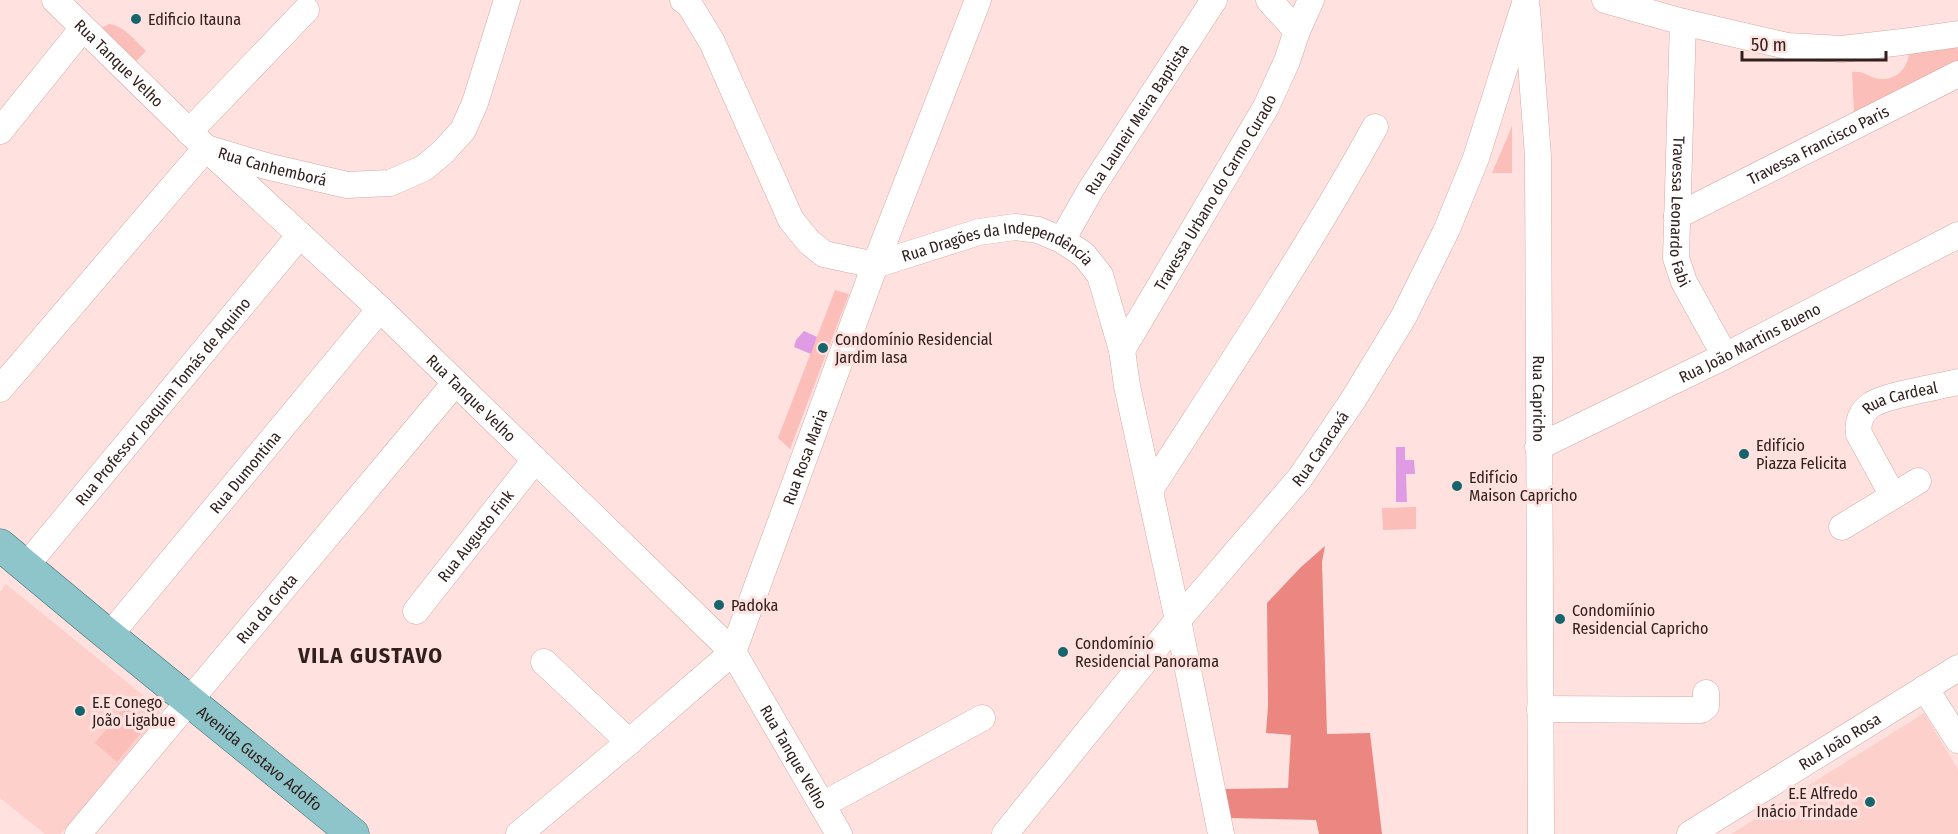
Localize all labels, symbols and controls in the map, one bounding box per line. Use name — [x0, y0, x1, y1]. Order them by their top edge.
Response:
place label: Edificio Itauna — [148, 10, 241, 29]
marker: Edificio Itauna — [129, 12, 143, 26]
street label: Rua Tanque Velho — [71, 16, 167, 111]
scale bar — [1742, 24, 1886, 62]
text: 50 m — [1751, 34, 1787, 56]
street label: Rua Launeir Meira Baptista — [1081, 40, 1193, 198]
street label: Travessa Urbano do Carmo Curado — [1150, 92, 1280, 294]
street label: Travessa Francisco Paris — [1744, 101, 1892, 189]
street label: Travessa Leonardo Fabi — [1666, 136, 1694, 291]
street label: Rua Canhemborá — [216, 143, 329, 190]
text: Rua Dragões da Independência — [899, 218, 1097, 269]
street label: Rua Dragões da Independência — [892, 251, 1096, 277]
street label: Rua Professor Joaquim Tomás de Aquino — [71, 294, 254, 509]
street label: Rua João Martins Bueno — [1676, 299, 1824, 387]
place label: Condomínio Residencial Jardim Iasa — [835, 330, 993, 367]
marker: Condomínio Residencial Jardim Iasa — [816, 341, 830, 355]
street label: Rua Tanque Velho — [423, 351, 520, 446]
street label: Rua Capricho — [1529, 355, 1548, 442]
street label: Rua Cardeal — [1858, 378, 1939, 418]
street label: Rua Rosa Maria — [779, 406, 831, 507]
street label: Rua Caracaxá — [1288, 408, 1353, 490]
street label: Rua Dumontina — [206, 427, 285, 517]
place label: Edifício Piazza Felicita — [1756, 436, 1847, 473]
marker: Edifício Piazza Felicita — [1737, 447, 1751, 461]
place label: Edifício Maison Capricho — [1469, 468, 1577, 505]
marker: Edifício Maison Capricho — [1450, 479, 1464, 493]
street label: Rua Augusto Fink — [434, 486, 518, 586]
street label: Rua da Grota — [233, 570, 301, 647]
place label: Padoka — [731, 596, 779, 615]
marker: Padoka — [712, 598, 726, 612]
place label: Condomiínio Residencial Capricho — [1572, 601, 1708, 638]
marker: Condomiínio Residencial Capricho — [1553, 612, 1567, 626]
place label: Condomínio Residencial Panorama — [1075, 634, 1219, 671]
district label: VILA GUSTAVO — [297, 642, 444, 669]
marker: Condomínio Residencial Panorama — [1056, 645, 1070, 659]
place label: E.E Conego João Ligabue — [92, 693, 176, 730]
street label: Avenida Gustavo Adolfo — [193, 702, 326, 815]
street label: Rua Tanque Velho — [756, 702, 831, 812]
marker: E.E Conego João Ligabue — [73, 704, 87, 718]
street label: Rua João Rosa — [1795, 709, 1885, 774]
place label: E.E Alfredo Inácio Trindade — [1757, 784, 1858, 821]
marker: E.E Alfredo Inácio Trindade — [1863, 795, 1877, 809]

